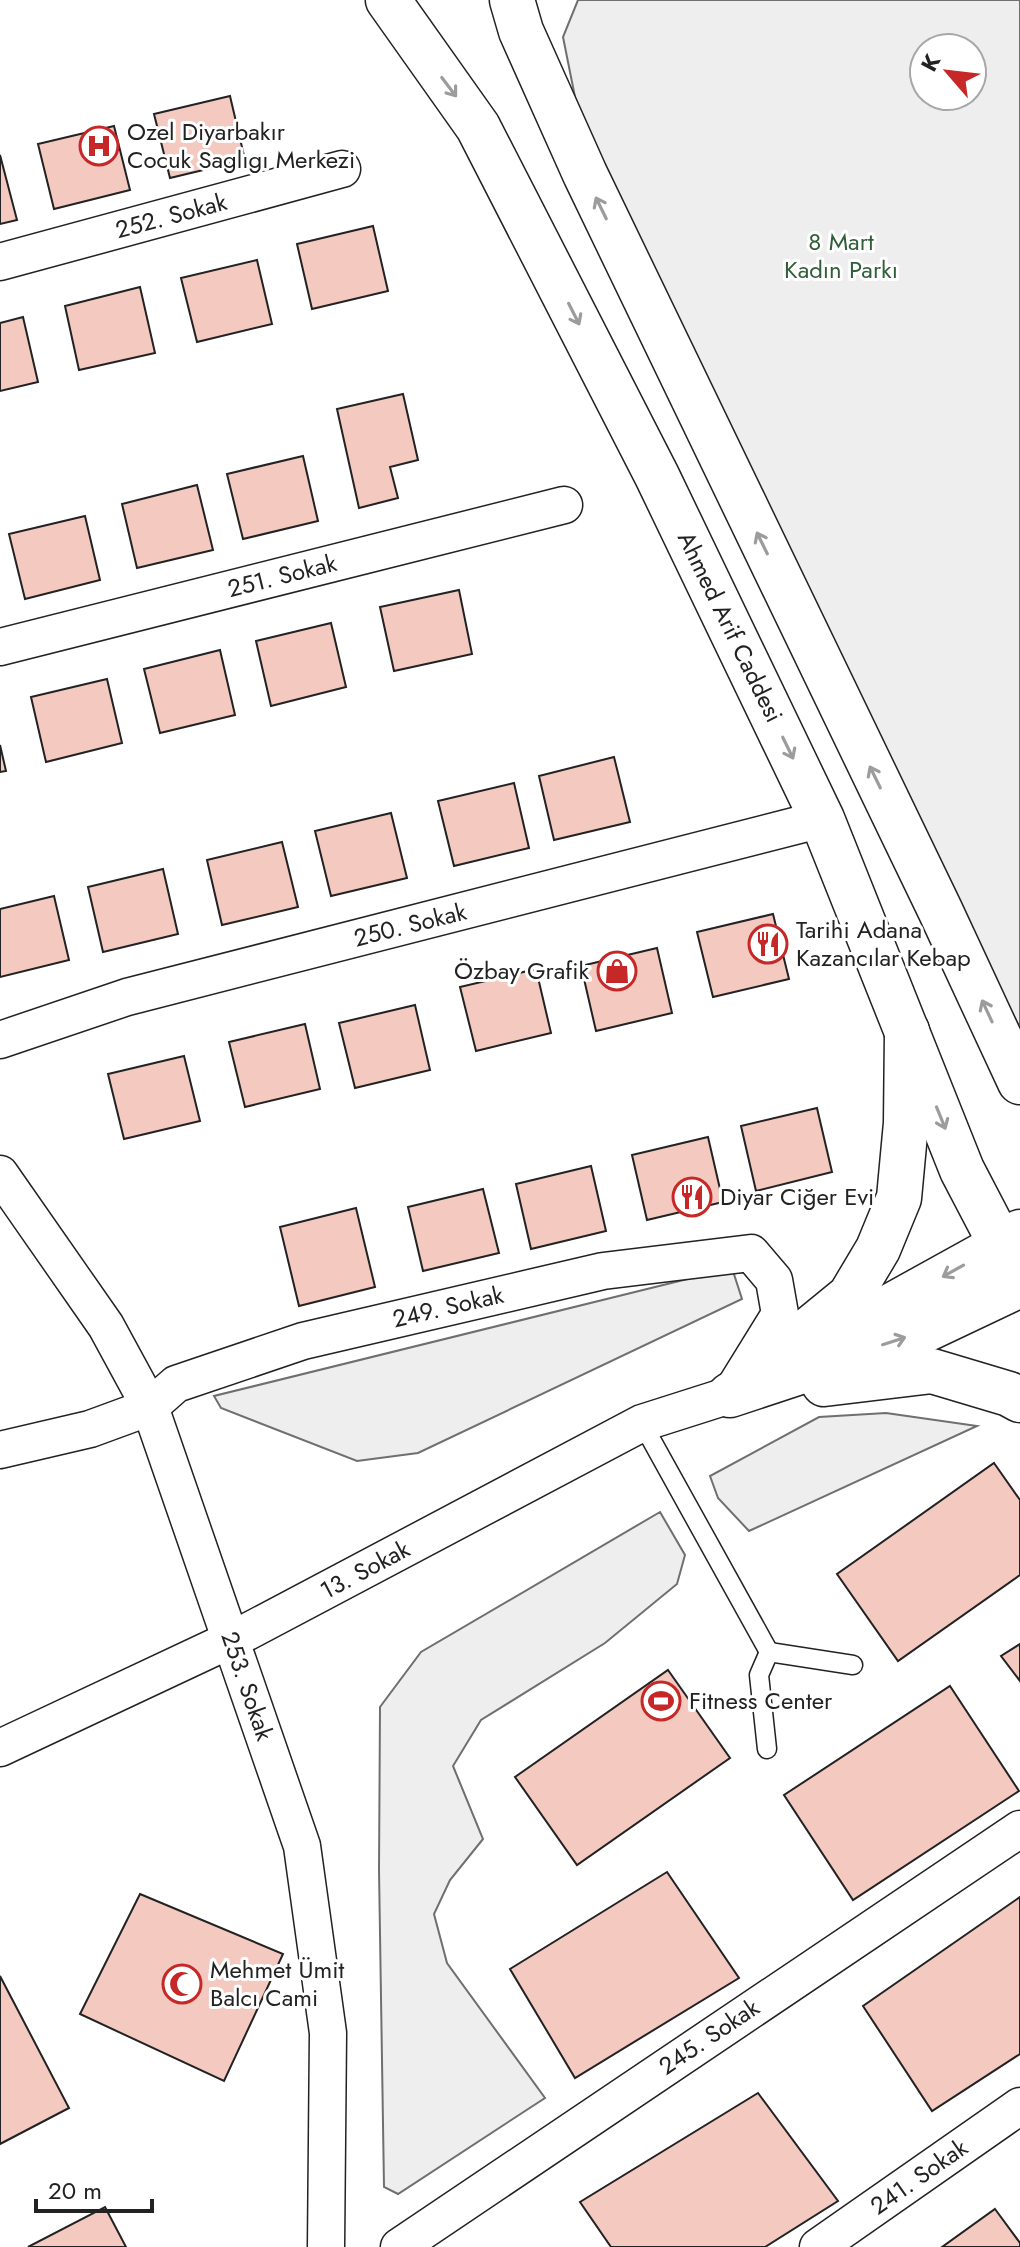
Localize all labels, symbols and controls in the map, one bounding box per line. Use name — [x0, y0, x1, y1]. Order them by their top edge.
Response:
north arrow — [908, 32, 988, 112]
text: K — [913, 48, 948, 77]
one-way arrow — [440, 76, 457, 97]
place label: Ozel Diyarbakır Cocuk Saglıgı Merkezi — [127, 114, 355, 177]
hospital icon: Ozel Diyarbakır Cocuk Saglıgı Merkezi — [78, 125, 120, 167]
street label: 252. Sokak — [111, 184, 231, 247]
one-way arrow — [593, 196, 608, 220]
park label: 8 Mart Kadın Parkı — [784, 224, 898, 287]
one-way arrow — [567, 302, 582, 326]
street label: Ahmed Arif Caddesi — [669, 525, 792, 728]
one-way arrow — [754, 531, 769, 555]
street label: 251. Sokak — [224, 545, 341, 606]
one-way arrow — [781, 736, 796, 760]
one-way arrow — [867, 765, 883, 789]
street label: 250. Sokak — [350, 894, 470, 955]
place label: Tarihi Adana Kazancılar Kebap — [796, 912, 971, 975]
restaurant icon: Tarihi Adana Kazancılar Kebap — [747, 923, 789, 965]
shop icon: Özbay Grafik — [596, 950, 638, 992]
place label: Özbay Grafik — [454, 953, 589, 988]
one-way arrow — [979, 1000, 994, 1024]
one-way arrow — [935, 1105, 949, 1130]
restaurant icon: Diyar Ciğer Evi — [671, 1176, 713, 1218]
place label: Diyar Ciğer Evi — [720, 1179, 874, 1214]
one-way arrow — [942, 1263, 965, 1279]
street label: 249. Sokak — [389, 1277, 507, 1336]
one-way arrow — [881, 1332, 906, 1347]
street label: 13. Sokak — [314, 1531, 416, 1608]
street label: 253. Sokak — [212, 1627, 283, 1745]
sports icon: Fitness Center — [640, 1680, 682, 1722]
place label: Fitness Center — [689, 1683, 833, 1718]
place label: Mehmet Ümit Balcı Cami — [210, 1952, 344, 2015]
mosque icon: Mehmet Ümit Balcı Cami — [161, 1963, 203, 2005]
street label: 245. Sokak — [651, 1990, 766, 2083]
street label: 241. Sokak — [863, 2130, 975, 2223]
scale bar — [36, 2163, 152, 2213]
text: 20 m — [48, 2173, 102, 2208]

